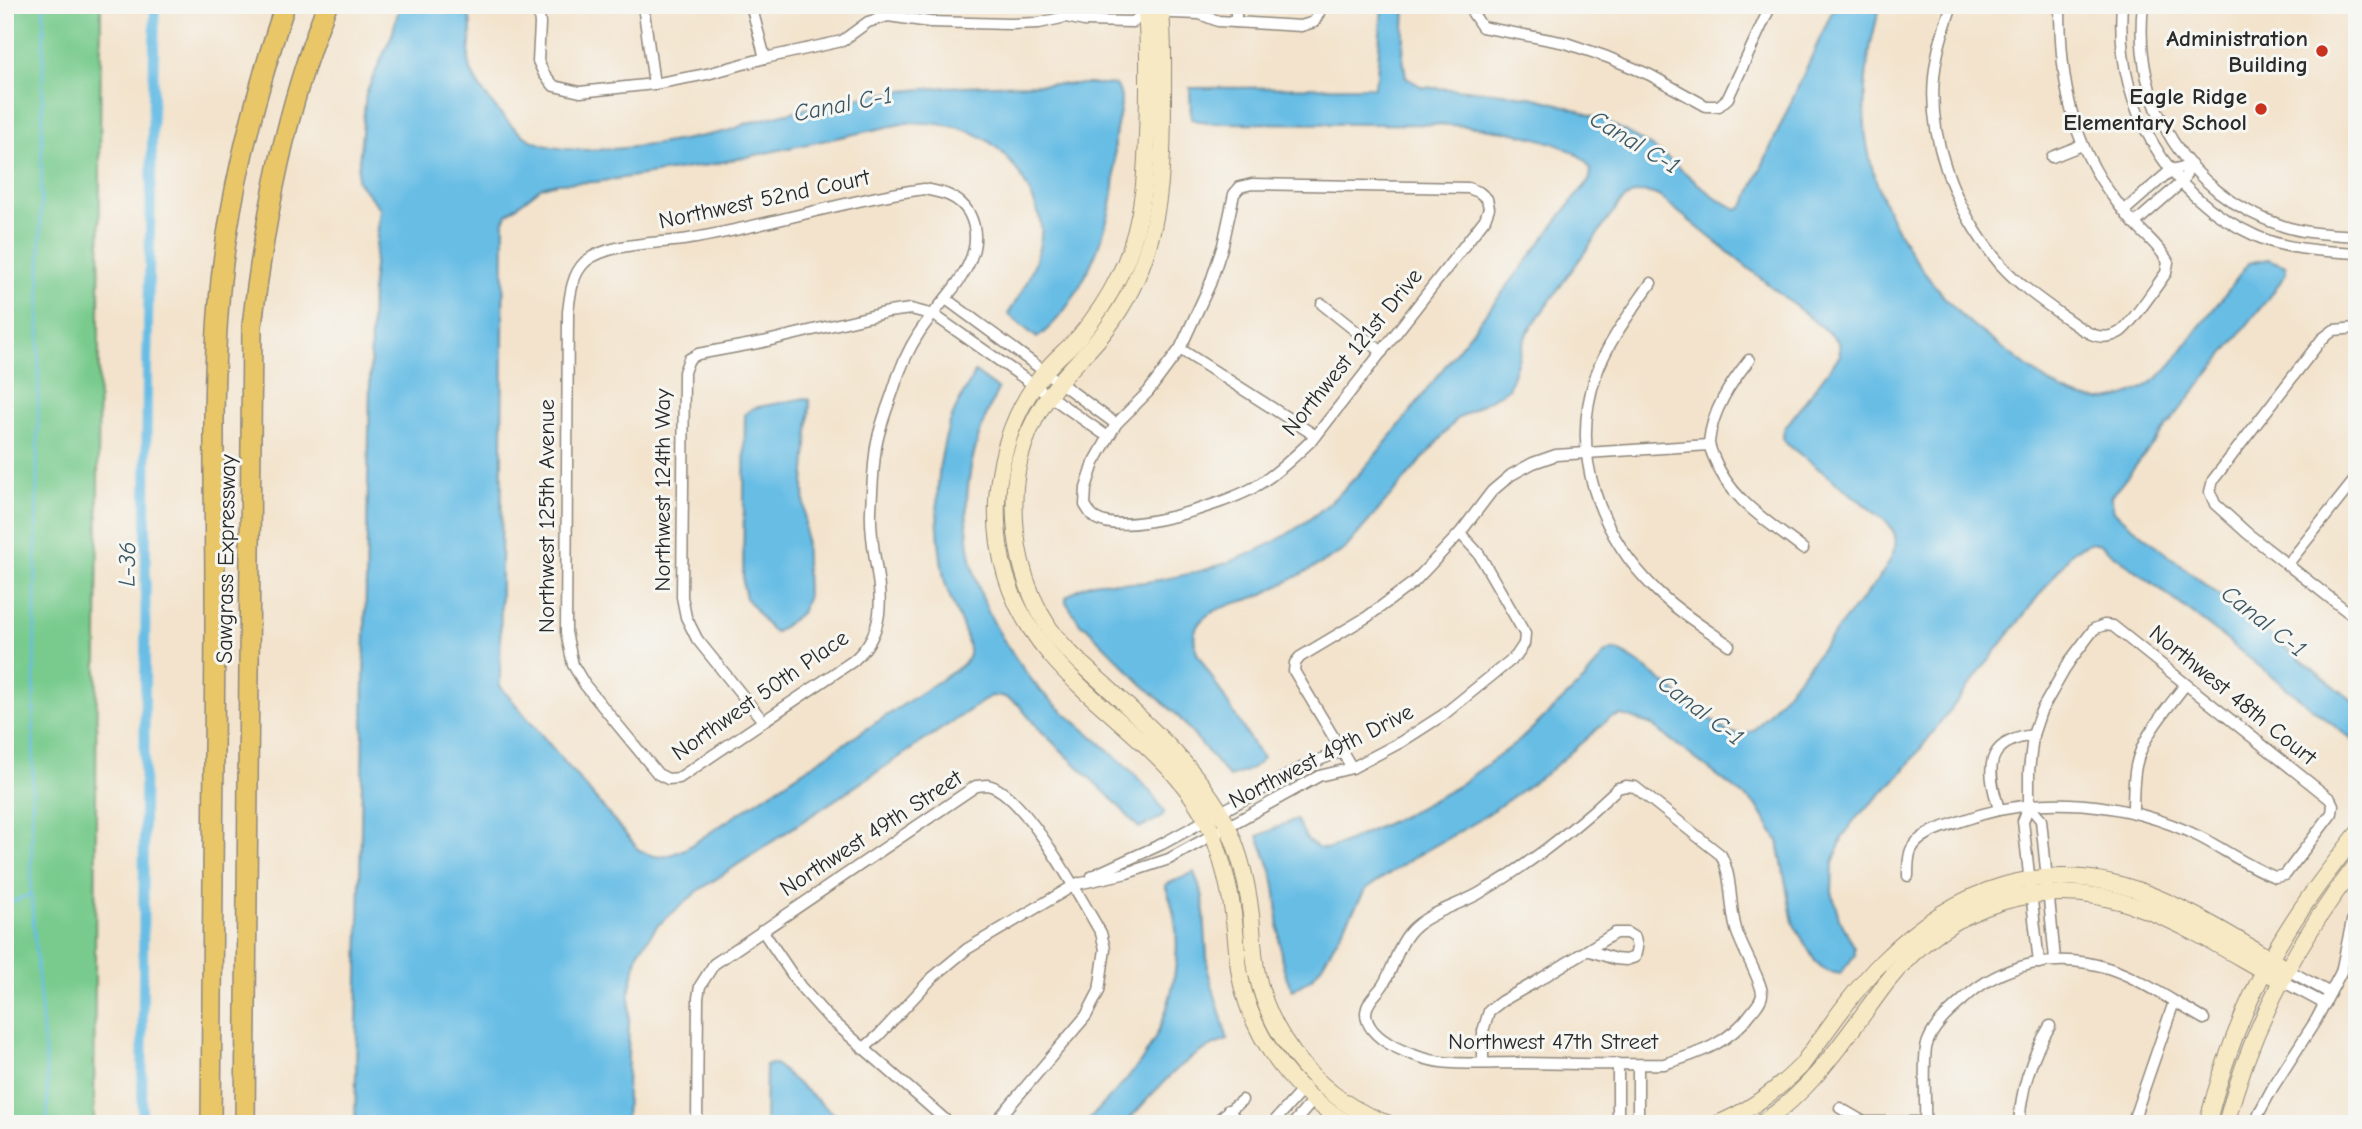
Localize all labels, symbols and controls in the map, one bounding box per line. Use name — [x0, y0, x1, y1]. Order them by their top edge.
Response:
place label: Administration Building — [2166, 25, 2308, 78]
marker: Administration Building — [2314, 43, 2330, 59]
water label: Canal C-1 — [791, 81, 895, 127]
place label: Eagle Ridge Elementary School — [2063, 83, 2247, 136]
marker: Eagle Ridge Elementary School — [2253, 101, 2269, 117]
water label: Canal C-1 — [1585, 104, 1685, 180]
street label: Northwest 52nd Court — [656, 163, 873, 235]
street label: Northwest 121st Drive — [1276, 263, 1428, 441]
street label: Northwest 124th Way — [649, 388, 676, 592]
street label: Northwest 125th Avenue — [533, 399, 560, 633]
street label: Sawgrass Expressway — [211, 453, 241, 664]
water label: L-36 — [113, 541, 141, 587]
water label: Canal C-1 — [2216, 579, 2312, 663]
street label: Northwest 48th Court — [2144, 619, 2323, 772]
street label: Northwest 50th Place — [666, 624, 854, 766]
water label: Canal C-1 — [1653, 669, 1749, 751]
street label: Northwest 49th Drive — [1224, 698, 1418, 814]
street label: Northwest 49th Street — [775, 763, 968, 902]
street label: Northwest 47th Street — [1448, 1028, 1660, 1055]

